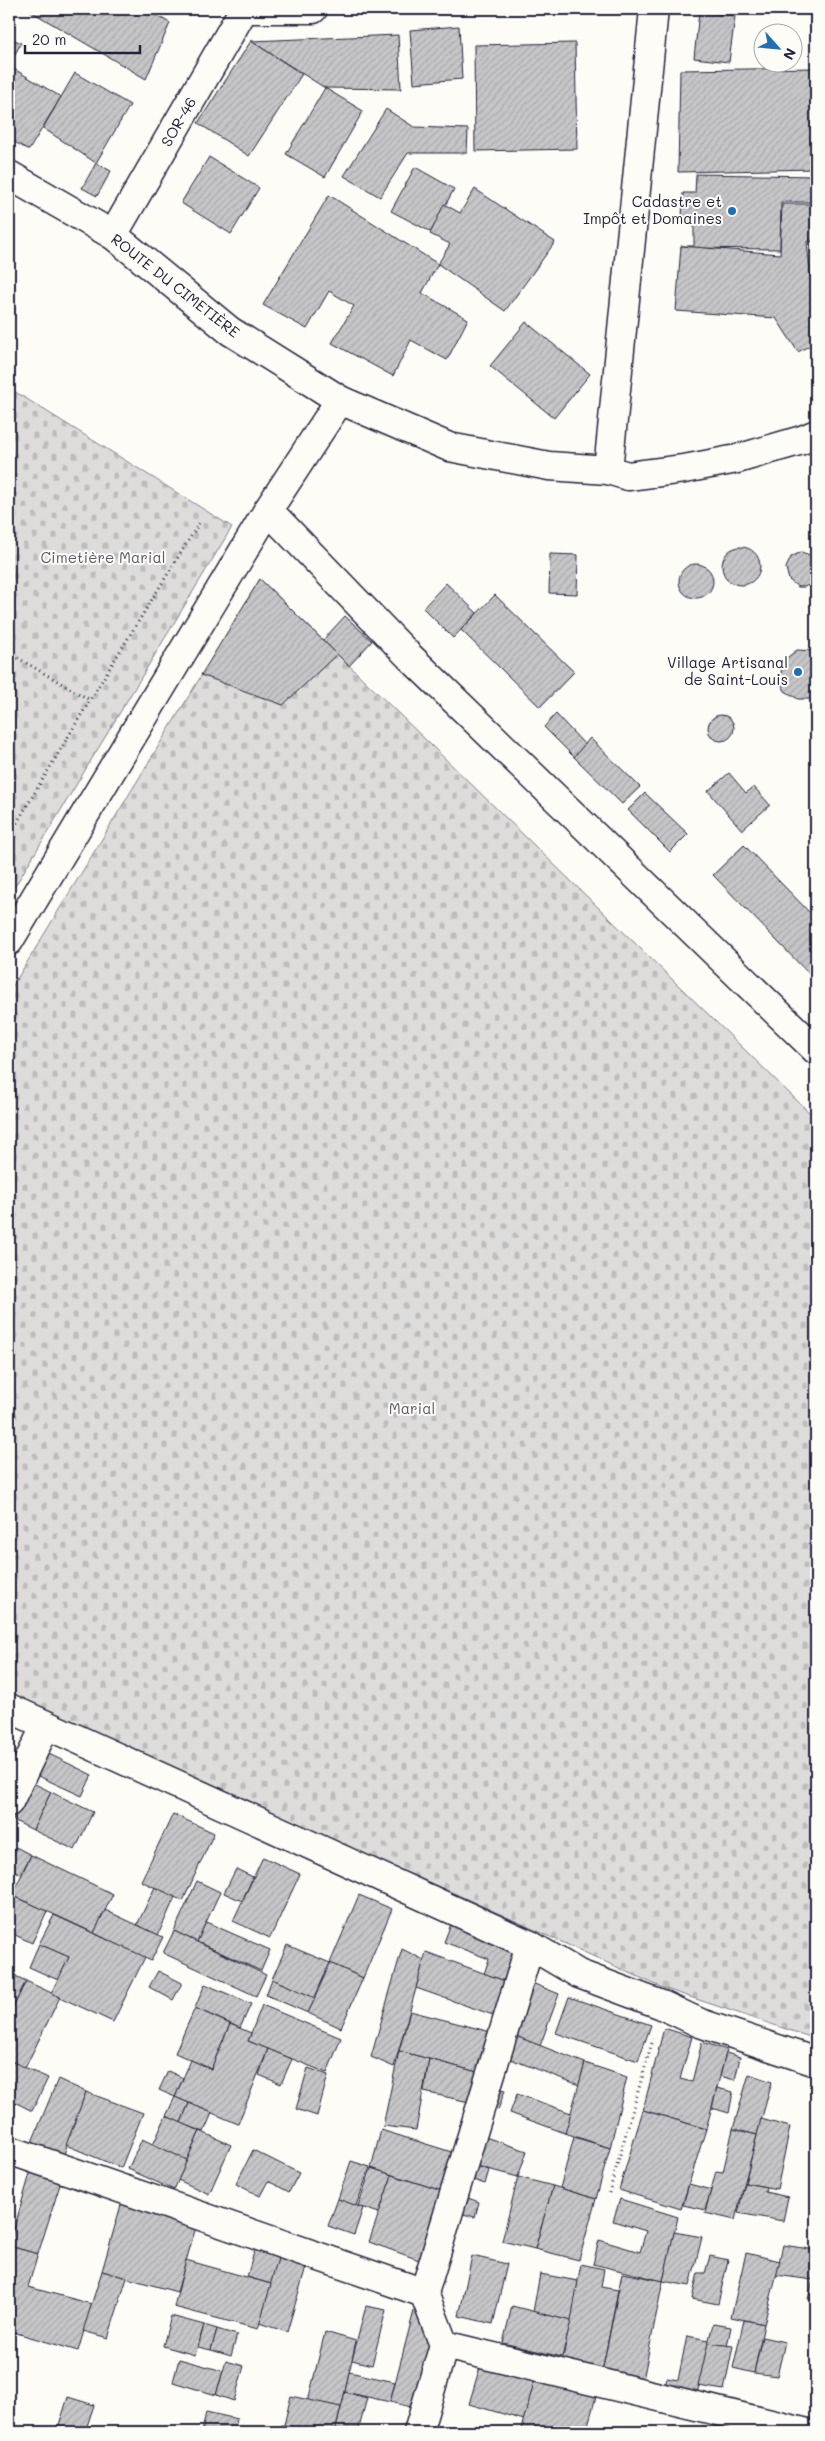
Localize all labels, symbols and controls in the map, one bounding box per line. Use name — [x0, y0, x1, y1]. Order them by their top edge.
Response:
scale bar — [25, 22, 140, 54]
north arrow — [752, 22, 802, 72]
text: 20 m — [32, 29, 66, 49]
text: N — [779, 45, 801, 63]
street label: SOR-46 — [156, 93, 200, 150]
place label: Cadastre et Impôt et Domaines — [583, 191, 722, 228]
marker: Cadastre et Impôt et Domaines — [726, 205, 738, 217]
street label: ROUTE DU CIMETIÈRE — [107, 229, 244, 342]
park label: Cimetière Marial — [40, 547, 166, 567]
place label: Village Artisanal de Saint-Louis — [667, 652, 788, 689]
marker: Village Artisanal de Saint-Louis — [792, 666, 804, 678]
park label: Marial — [389, 1398, 435, 1418]

